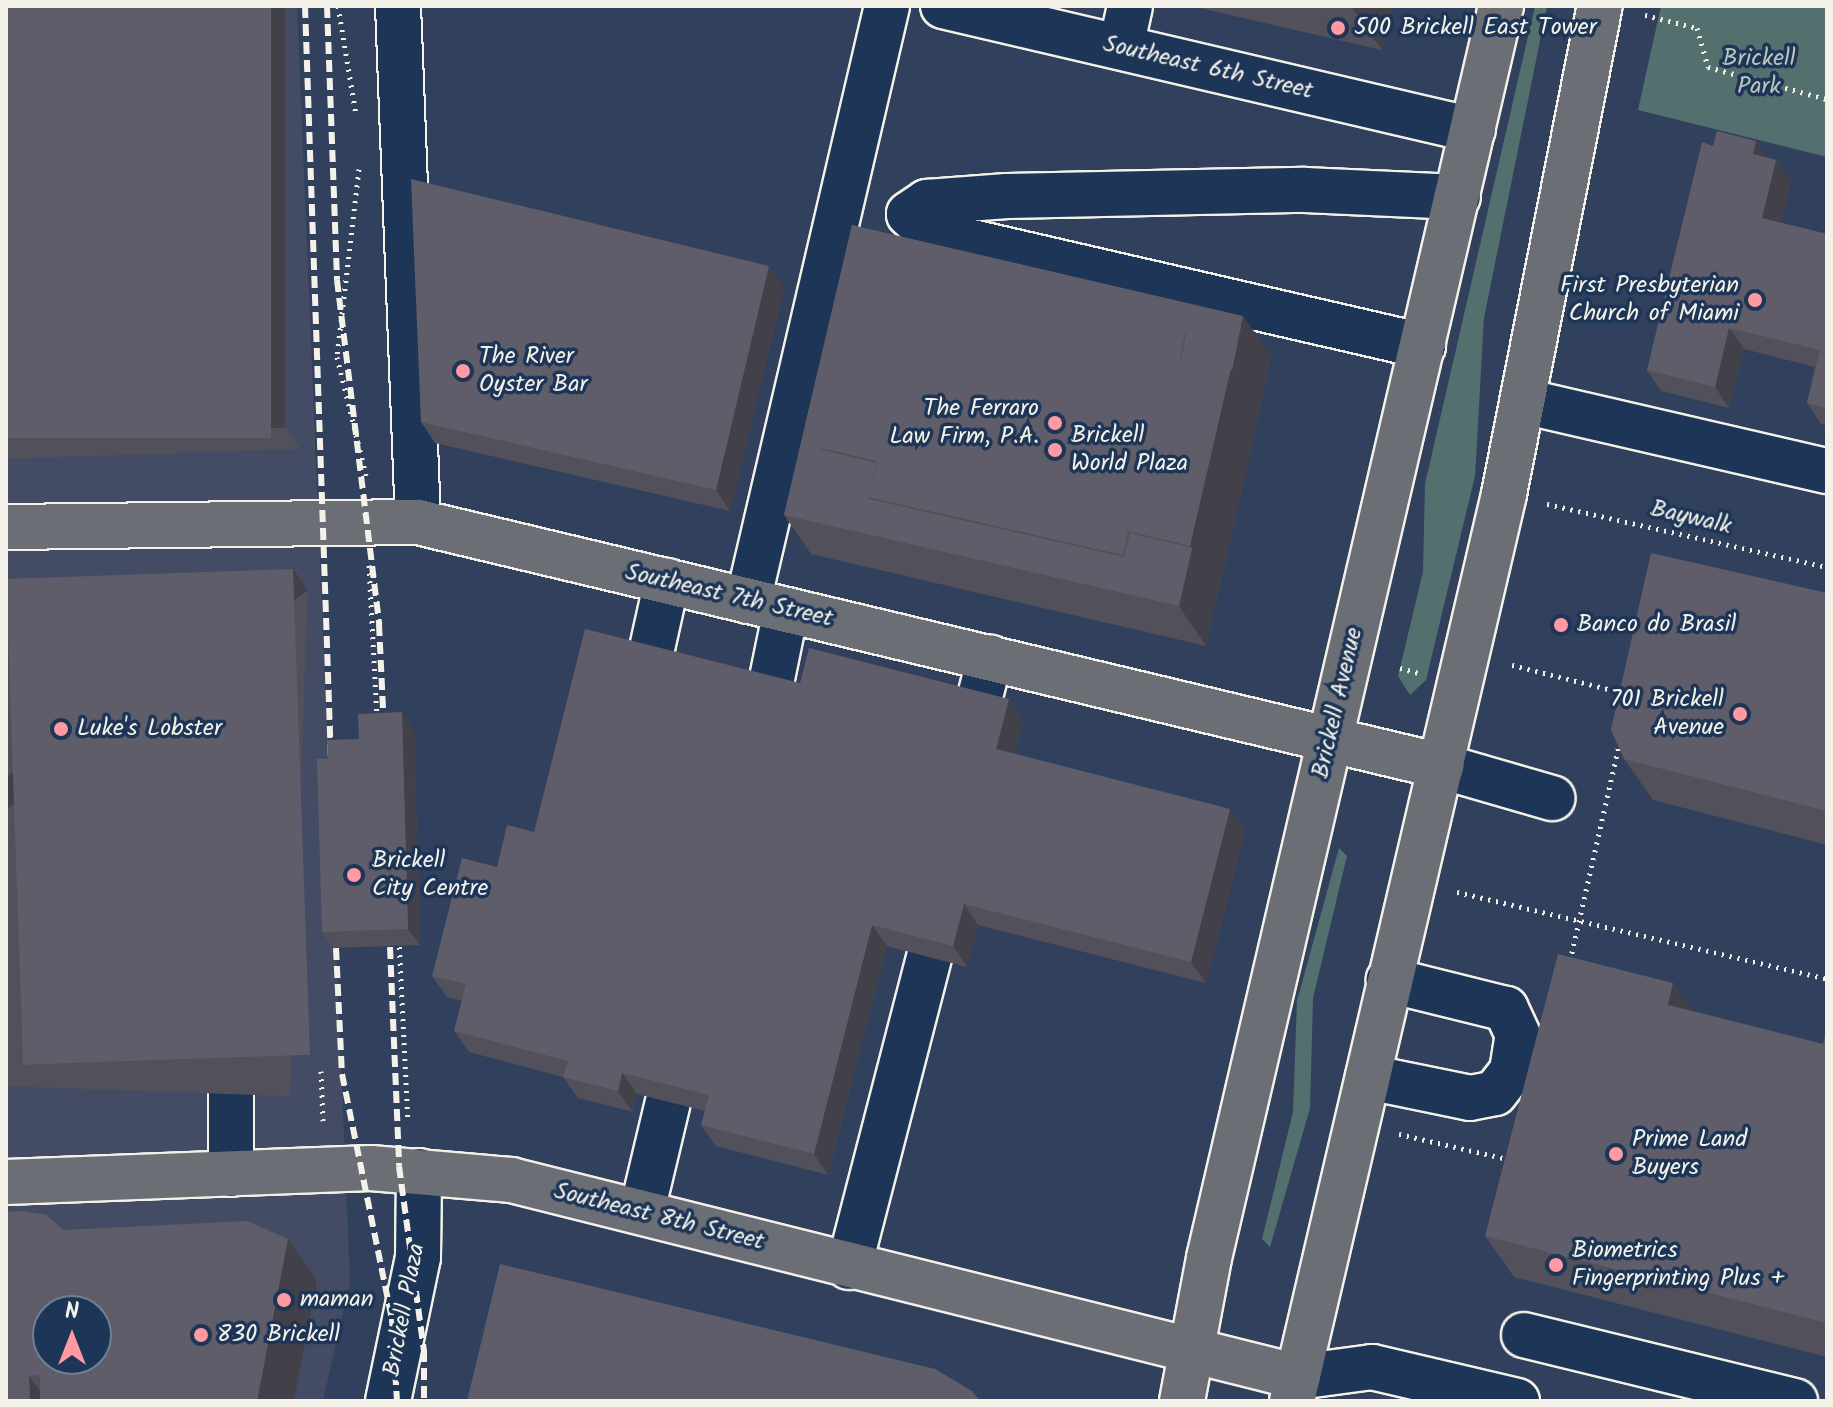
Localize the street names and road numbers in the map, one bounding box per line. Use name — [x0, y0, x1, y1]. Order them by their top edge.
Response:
street label: Southeast 6th Street — [1100, 30, 1316, 106]
street label: Baywalk — [1648, 495, 1734, 541]
street label: Southeast 7th Street — [622, 558, 836, 634]
street label: Brickell Avenue — [1307, 625, 1369, 781]
street label: Southeast 8th Street — [551, 1177, 767, 1257]
street label: Brickell Plaza — [378, 1241, 432, 1379]

